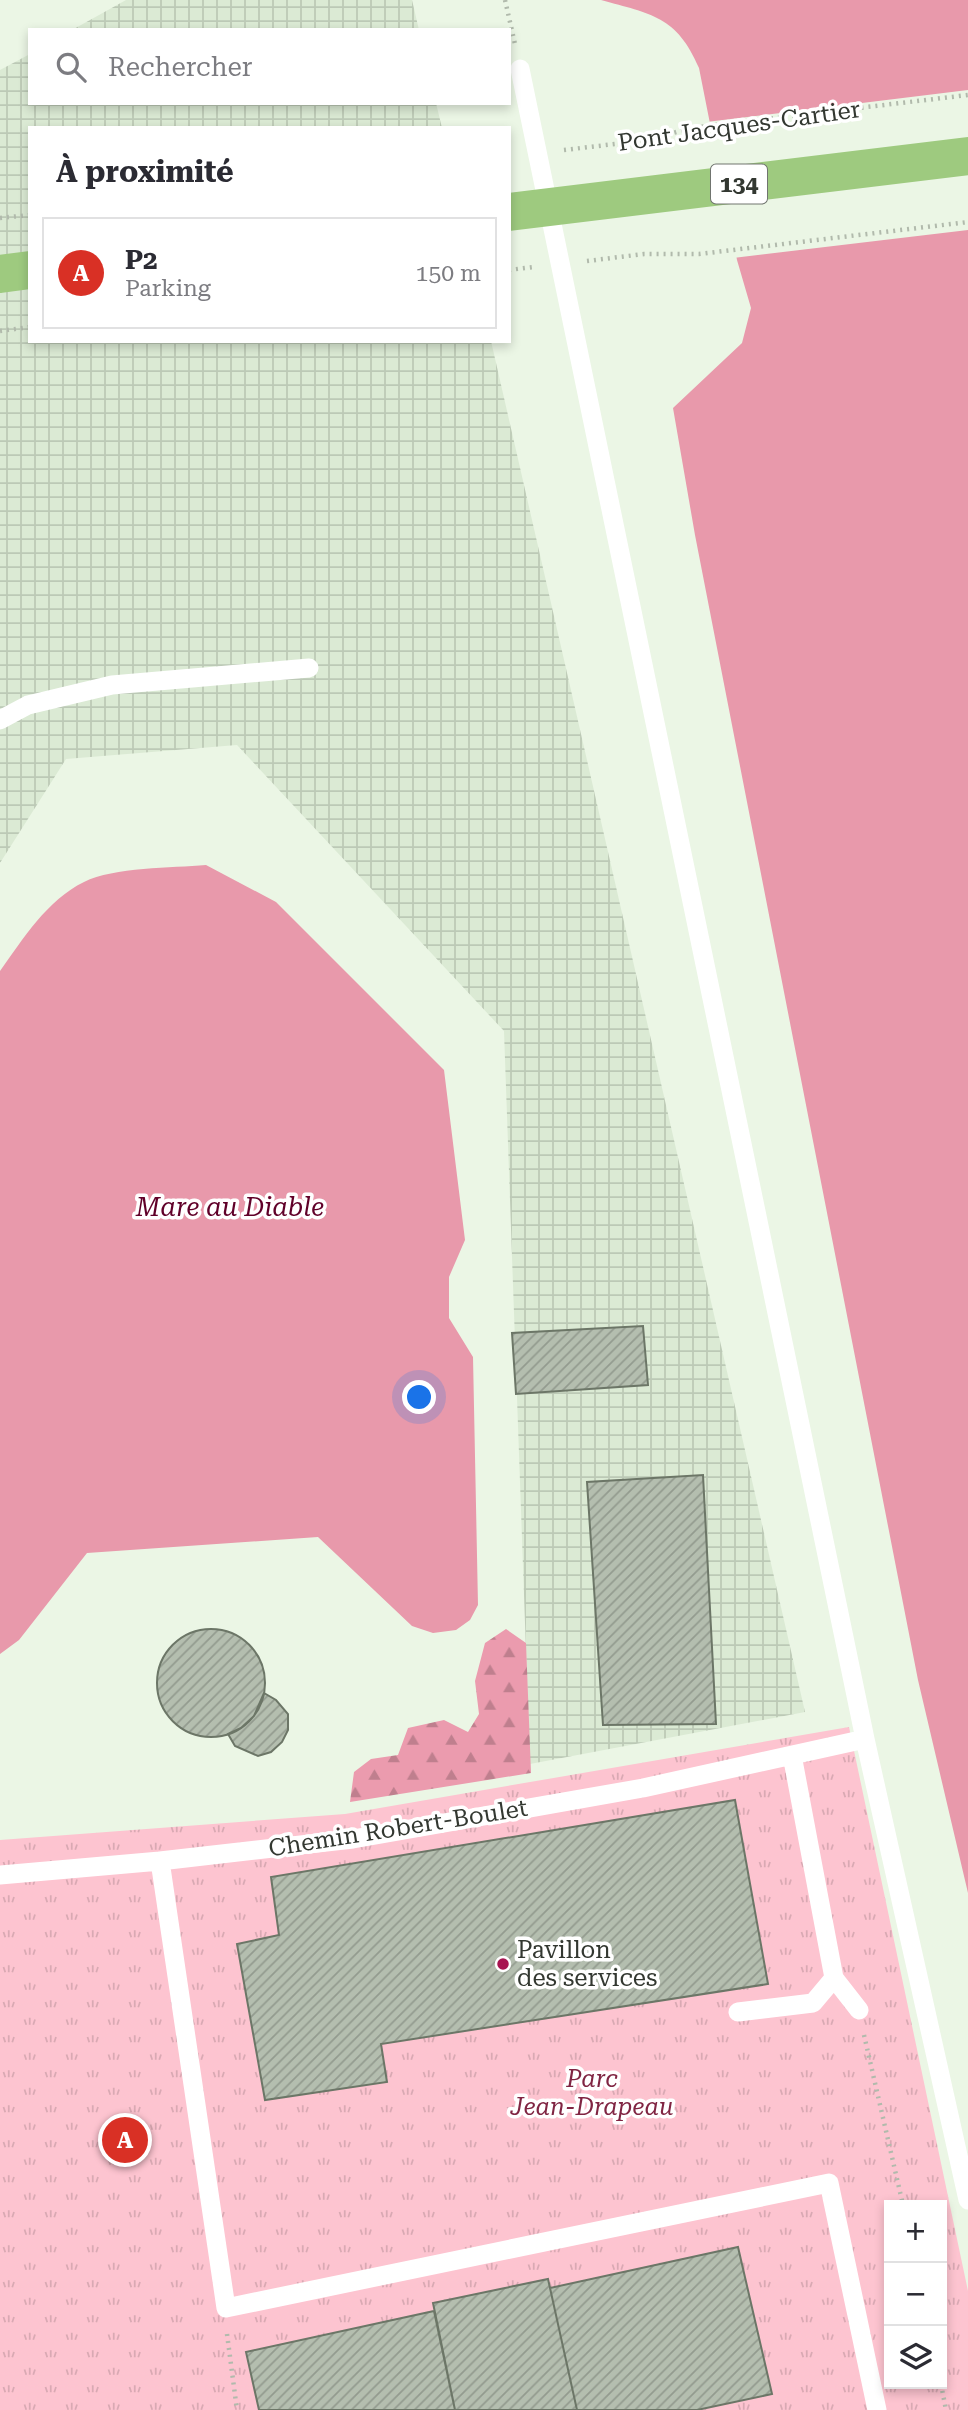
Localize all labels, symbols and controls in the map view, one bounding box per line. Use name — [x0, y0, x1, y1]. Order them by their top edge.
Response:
search box — [28, 28, 511, 105]
icon: search — [52, 48, 90, 86]
text: Rechercher — [108, 52, 252, 82]
street label: Pont Jacques-Cartier — [616, 95, 862, 157]
text: À proximité — [56, 154, 234, 189]
road number: 134 — [711, 164, 767, 204]
text: P2 — [125, 245, 158, 275]
text: A — [73, 260, 89, 287]
text: 150 m — [416, 260, 481, 287]
text: Parking — [125, 275, 211, 302]
water label: Mare au Diable — [135, 1192, 324, 1222]
your location — [402, 1380, 436, 1414]
street label: Chemin Robert-Boulet — [266, 1794, 530, 1862]
place label: Pavillon des services — [517, 1936, 657, 1992]
marker: Pavillon des services — [495, 1956, 511, 1972]
park label: Parc Jean-Drapeau — [509, 2065, 674, 2121]
pin: A — [102, 2114, 148, 2166]
map controls — [884, 2200, 947, 2389]
button: + — [884, 2200, 947, 2263]
button: − — [884, 2263, 947, 2326]
button: layers — [884, 2326, 947, 2389]

